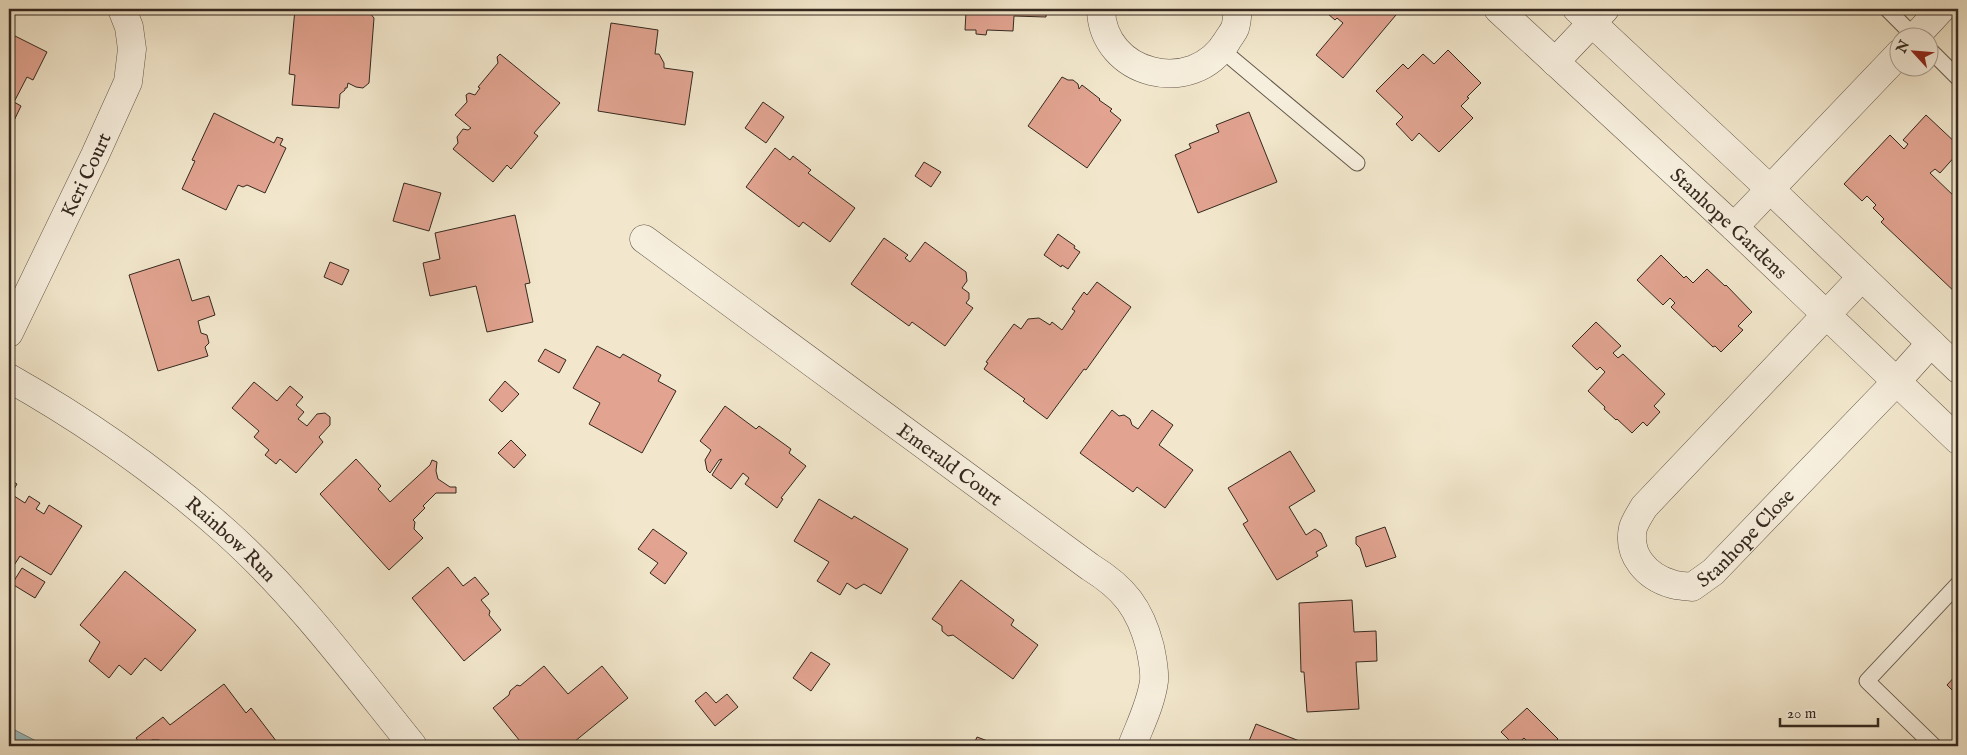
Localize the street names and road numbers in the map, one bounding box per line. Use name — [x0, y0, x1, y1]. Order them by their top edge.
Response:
street label: Keri Court — [56, 129, 117, 221]
street label: Stanhope Gardens — [1664, 163, 1792, 285]
street label: Emerald Court — [892, 418, 1007, 512]
street label: Stanhope Close — [1692, 484, 1800, 594]
street label: Rainbow Run — [180, 492, 281, 588]

